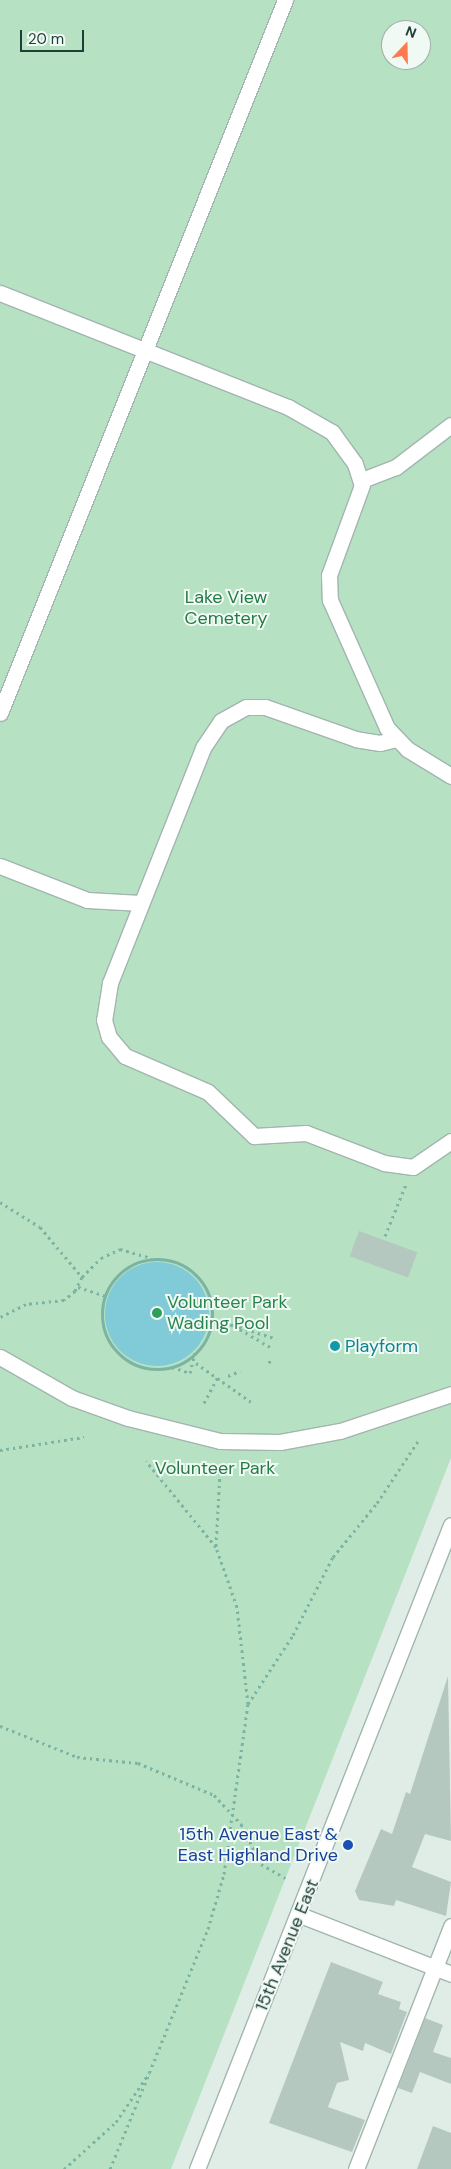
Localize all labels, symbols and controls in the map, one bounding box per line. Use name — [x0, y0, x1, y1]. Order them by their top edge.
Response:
scale bar — [22, 20, 86, 52]
north arrow — [381, 20, 431, 70]
text: N — [403, 22, 419, 42]
text: 20 m — [28, 29, 64, 49]
park label: Lake View Cemetery — [185, 587, 267, 630]
place label: Volunteer Park Wading Pool — [167, 1292, 287, 1335]
marker: Volunteer Park Wading Pool — [151, 1307, 163, 1319]
place label: Playform — [345, 1335, 418, 1357]
marker: Playform — [329, 1340, 341, 1352]
park label: Volunteer Park — [155, 1457, 275, 1479]
place label: 15th Avenue East & East Highland Drive — [178, 1824, 338, 1866]
marker: 15th Avenue East & East Highland Drive — [342, 1839, 354, 1851]
street label: 15th Avenue East — [251, 1876, 323, 2014]

